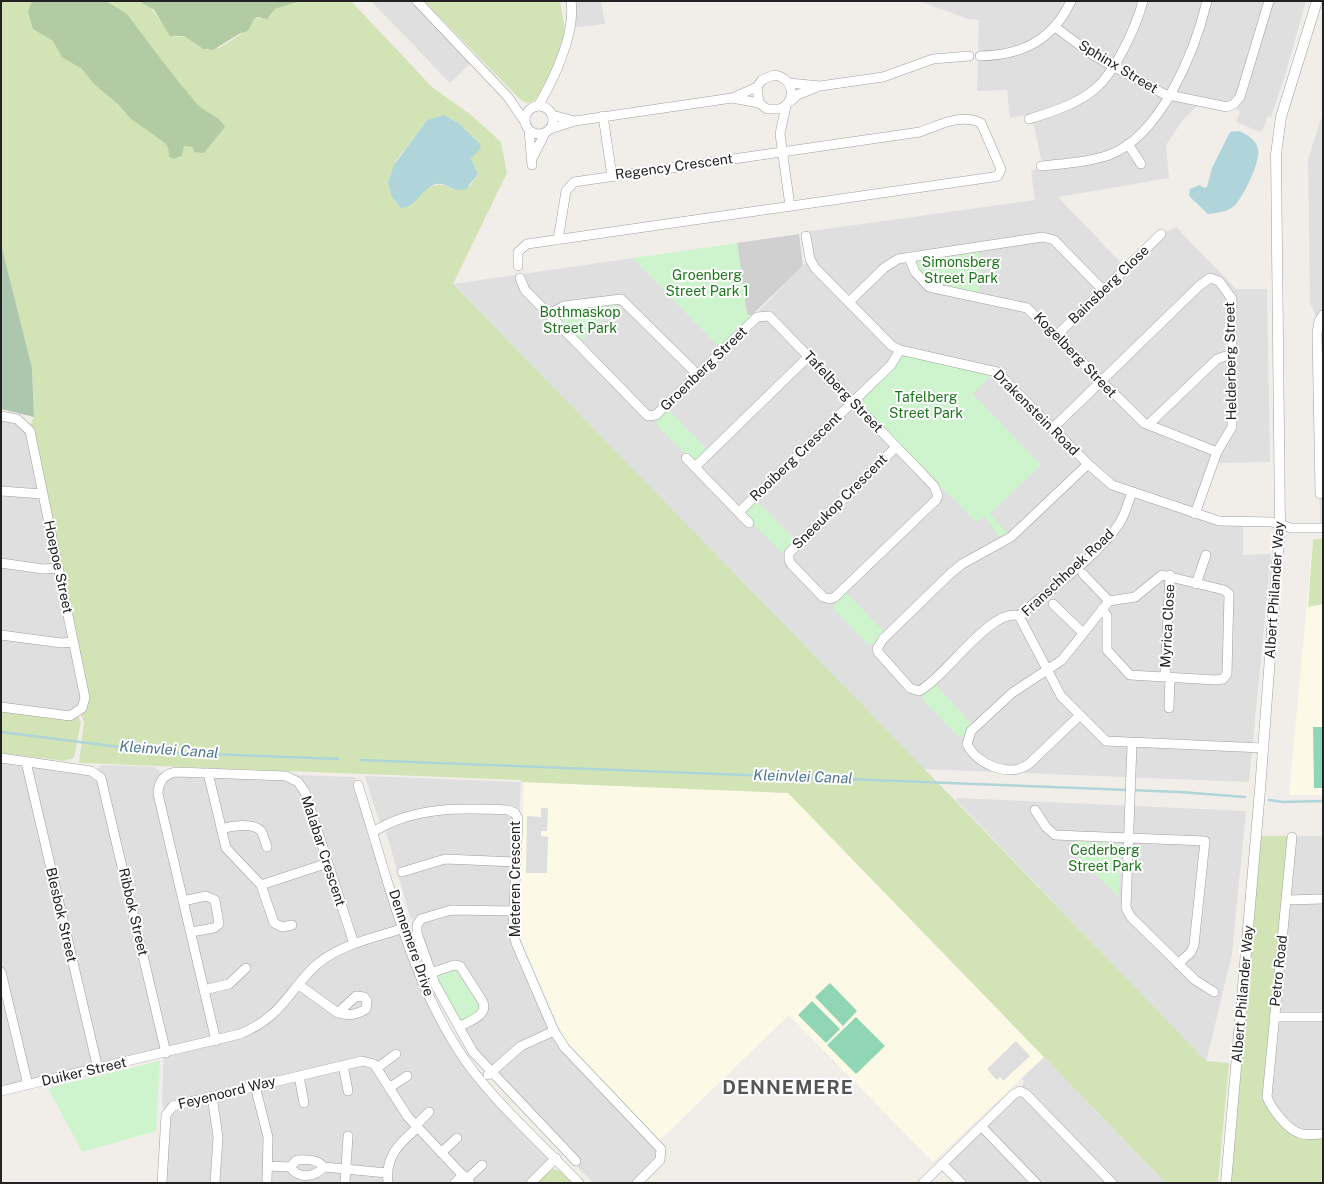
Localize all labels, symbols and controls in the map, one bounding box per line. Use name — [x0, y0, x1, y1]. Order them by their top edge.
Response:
street label: Sphinx Street — [1075, 37, 1161, 97]
street label: Regency Crescent — [614, 150, 734, 184]
street label: Bainsberg Close — [1065, 242, 1153, 328]
park label: Simonsberg Street Park — [922, 255, 1000, 288]
park label: Groenberg Street Park 1 — [665, 268, 749, 300]
street label: Helderberg Street — [1222, 301, 1240, 421]
park label: Bothmaskop Street Park — [539, 305, 621, 338]
street label: Kogelberg Street — [1030, 309, 1120, 401]
street label: Groenberg Street — [657, 323, 751, 415]
street label: Tafelberg Street — [800, 348, 886, 436]
street label: Drakenstein Road — [990, 367, 1082, 459]
park label: Tafelberg Street Park — [889, 390, 963, 422]
street label: Rooiberg Crescent — [747, 409, 845, 505]
street label: Sneeukop Crescent — [789, 451, 891, 553]
street label: Hoepoe Street — [40, 519, 76, 615]
street label: Albert Philander Way — [1262, 521, 1288, 659]
street label: Franschhoek Road — [1018, 526, 1118, 620]
street label: Myrica Close — [1157, 584, 1179, 668]
water label: Kleinvlei Canal — [119, 738, 219, 762]
water label: Kleinvlei Canal — [753, 766, 853, 788]
street label: Malabar Crescent — [297, 793, 349, 909]
street label: Meteren Crescent — [508, 821, 524, 937]
park label: Cederberg Street Park — [1068, 843, 1142, 876]
street label: Blesbok Street — [42, 866, 80, 964]
street label: Ribbok Street — [115, 866, 151, 958]
street label: Dennemere Drive — [385, 887, 437, 999]
street label: Albert Philander Way — [1229, 925, 1257, 1063]
street label: Petro Road — [1267, 934, 1291, 1008]
street label: Duiker Street — [40, 1054, 128, 1090]
street label: Feyenoord Way — [176, 1073, 278, 1113]
district label: DENNEMERE — [721, 1077, 855, 1099]

